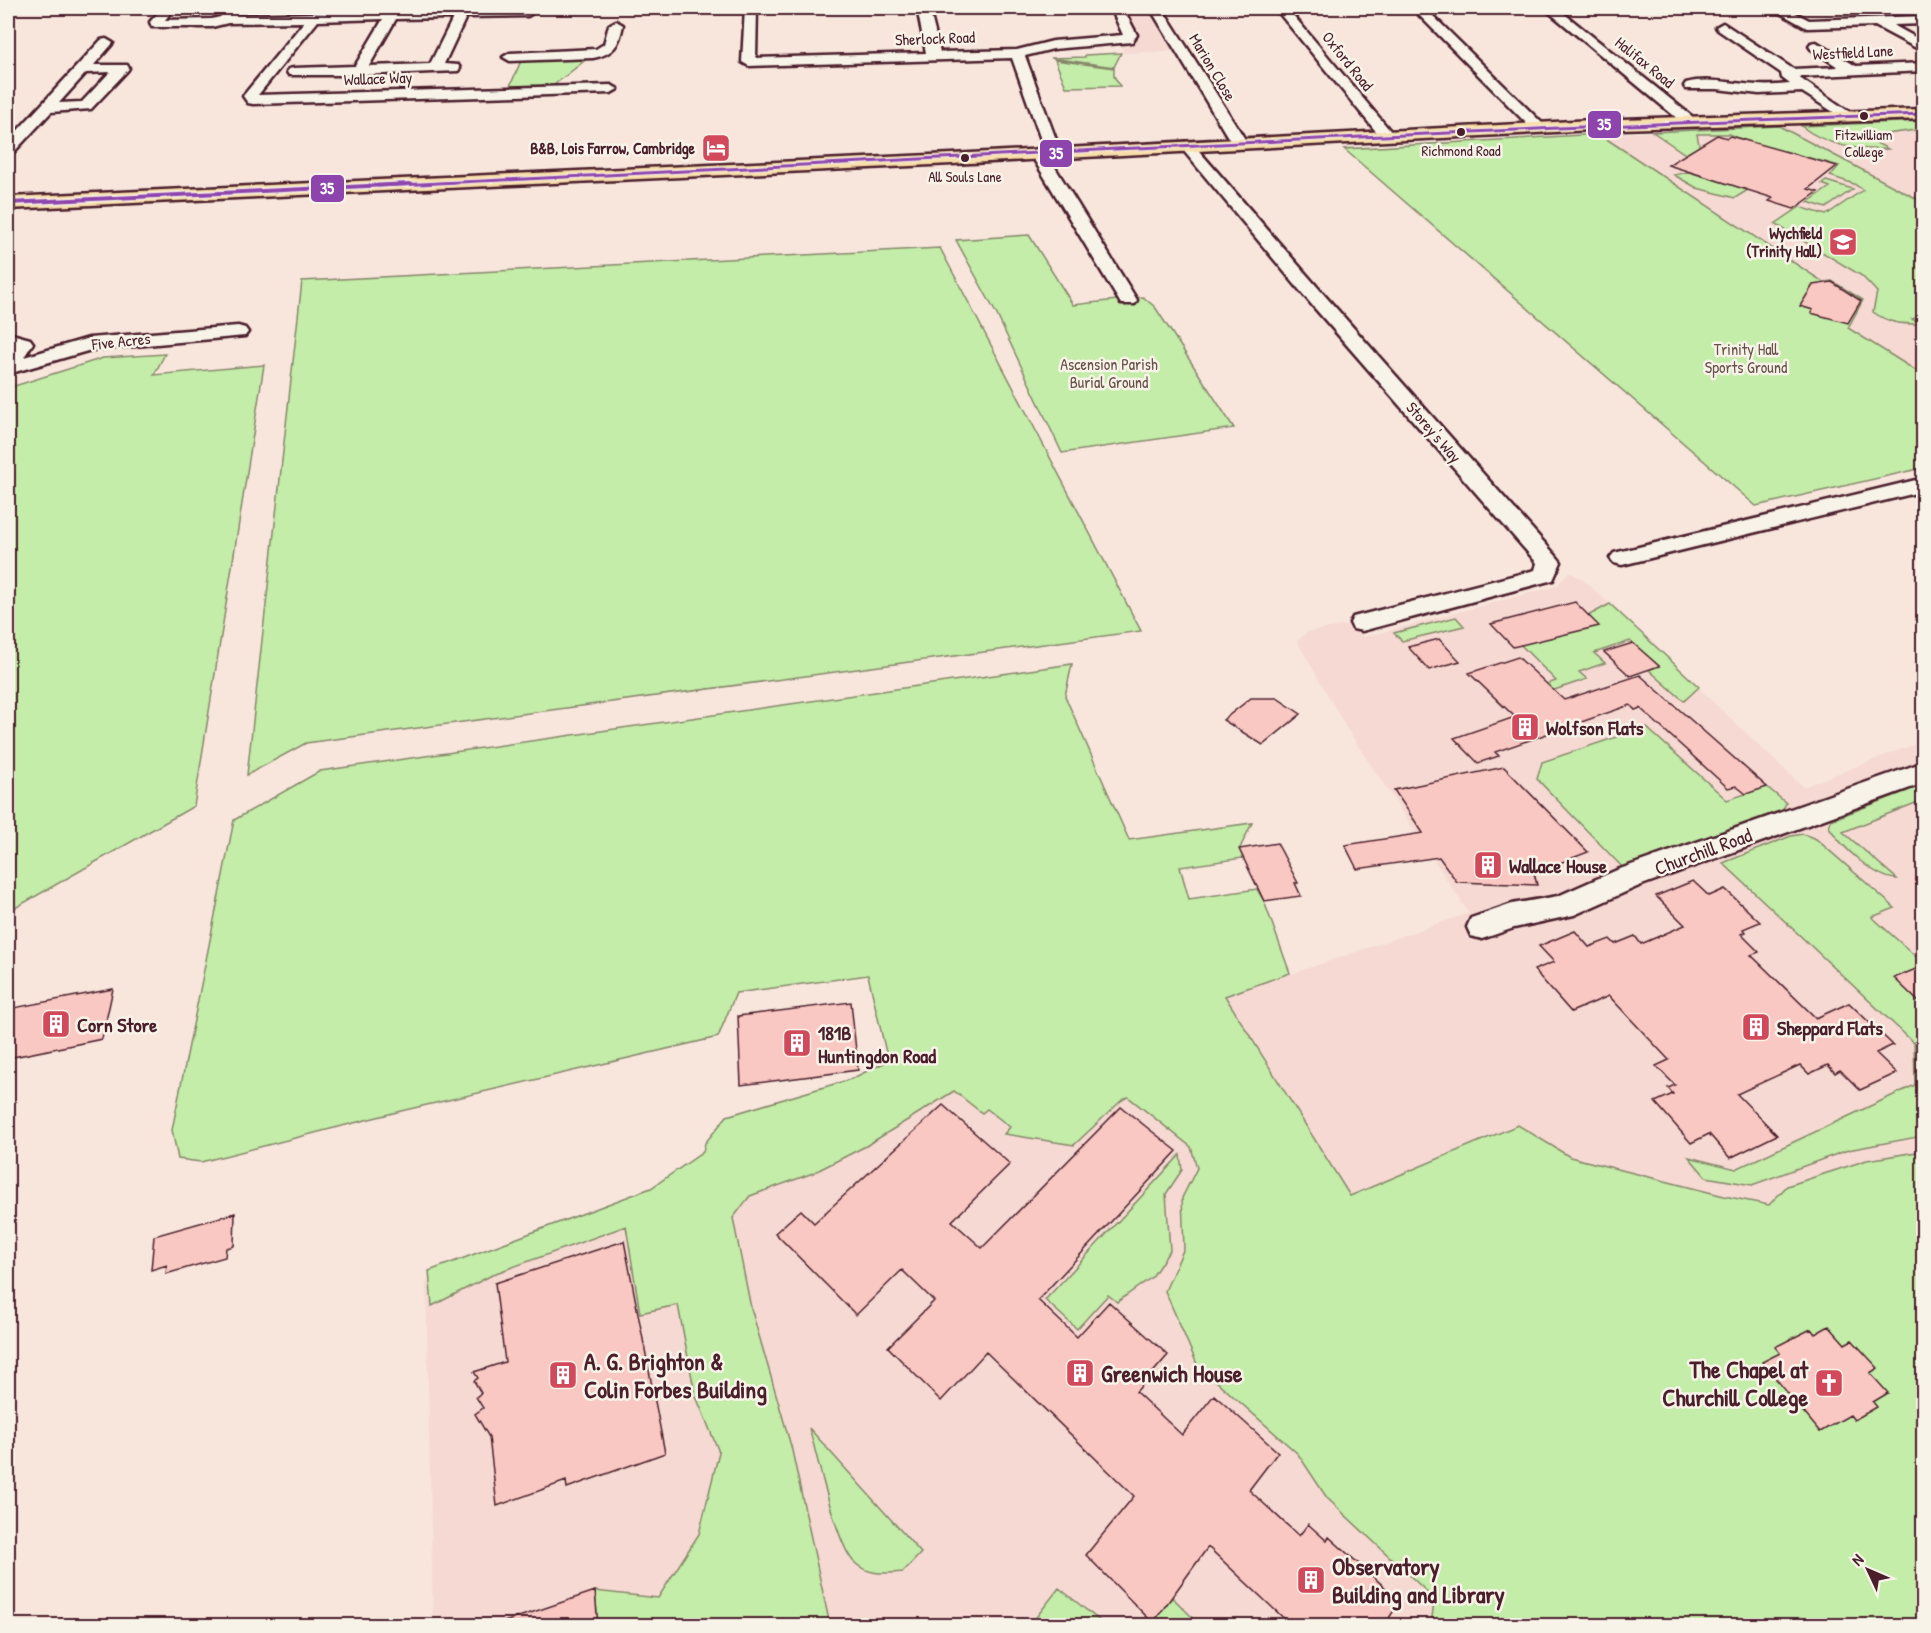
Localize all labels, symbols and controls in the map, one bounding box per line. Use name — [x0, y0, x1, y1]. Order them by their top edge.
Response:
street label: Sherlock Road — [895, 26, 975, 50]
street label: Oxford Road — [1317, 27, 1379, 95]
street label: Marion Close — [1184, 29, 1242, 105]
street label: Halifax Road — [1611, 31, 1679, 93]
street label: Westfield Lane — [1812, 39, 1894, 65]
street label: Wallace Way — [343, 66, 413, 90]
line badge: 35 — [1587, 110, 1622, 139]
marker: Fitzwilliam College — [1858, 110, 1870, 122]
text: 35 — [1597, 113, 1611, 135]
place label: Fitzwilliam College — [1835, 124, 1892, 162]
marker: Richmond Road — [1455, 126, 1467, 138]
hotel icon: B&B, Lois Farrow, Cambridge — [700, 132, 732, 164]
place label: B&B, Lois Farrow, Cambridge — [530, 137, 696, 160]
line badge: 35 — [1039, 139, 1073, 168]
place label: Richmond Road — [1421, 140, 1501, 161]
text: 35 — [1049, 142, 1063, 164]
marker: All Souls Lane — [959, 152, 971, 164]
place label: All Souls Lane — [928, 166, 1002, 187]
line badge: 35 — [310, 174, 345, 203]
text: 35 — [320, 177, 334, 199]
place label: Wychfield (Trinity Hall) — [1746, 222, 1823, 263]
school or university icon: Wychfield (Trinity Hall) — [1827, 226, 1859, 258]
street label: Five Acres — [90, 327, 151, 355]
park label: Trinity Hall Sports Ground — [1705, 338, 1787, 378]
park label: Ascension Parish Burial Ground — [1060, 353, 1158, 393]
street label: Storey's Way — [1401, 397, 1467, 467]
building icon: Wolfson Flats — [1509, 711, 1541, 743]
place label: Wolfson Flats — [1546, 714, 1644, 741]
street label: Churchill Road — [1651, 821, 1756, 881]
building icon: Wallace House — [1472, 849, 1504, 881]
place label: Wallace House — [1509, 852, 1607, 879]
building icon: Corn Store — [40, 1008, 72, 1040]
place label: Corn Store — [77, 1011, 157, 1038]
building icon: Sheppard Flats — [1740, 1011, 1772, 1043]
place label: Sheppard Flats — [1777, 1014, 1883, 1042]
place label: 181B Huntingdon Road — [818, 1019, 936, 1070]
building icon: 181B Huntingdon Road — [781, 1027, 813, 1059]
place label: A. G. Brighton & Colin Forbes Building — [584, 1345, 767, 1406]
place label: The Chapel at Churchill College — [1662, 1353, 1809, 1414]
building icon: Greenwich House — [1064, 1357, 1096, 1389]
place label: Greenwich House — [1101, 1357, 1243, 1389]
building icon: A. G. Brighton & Colin Forbes Building — [547, 1359, 579, 1391]
church icon: The Chapel at Churchill College — [1813, 1367, 1845, 1399]
north arrow — [1838, 1540, 1898, 1600]
text: N — [1846, 1549, 1868, 1570]
place label: Observatory Building and Library — [1332, 1550, 1505, 1611]
building icon: Observatory Building and Library — [1295, 1564, 1327, 1596]

